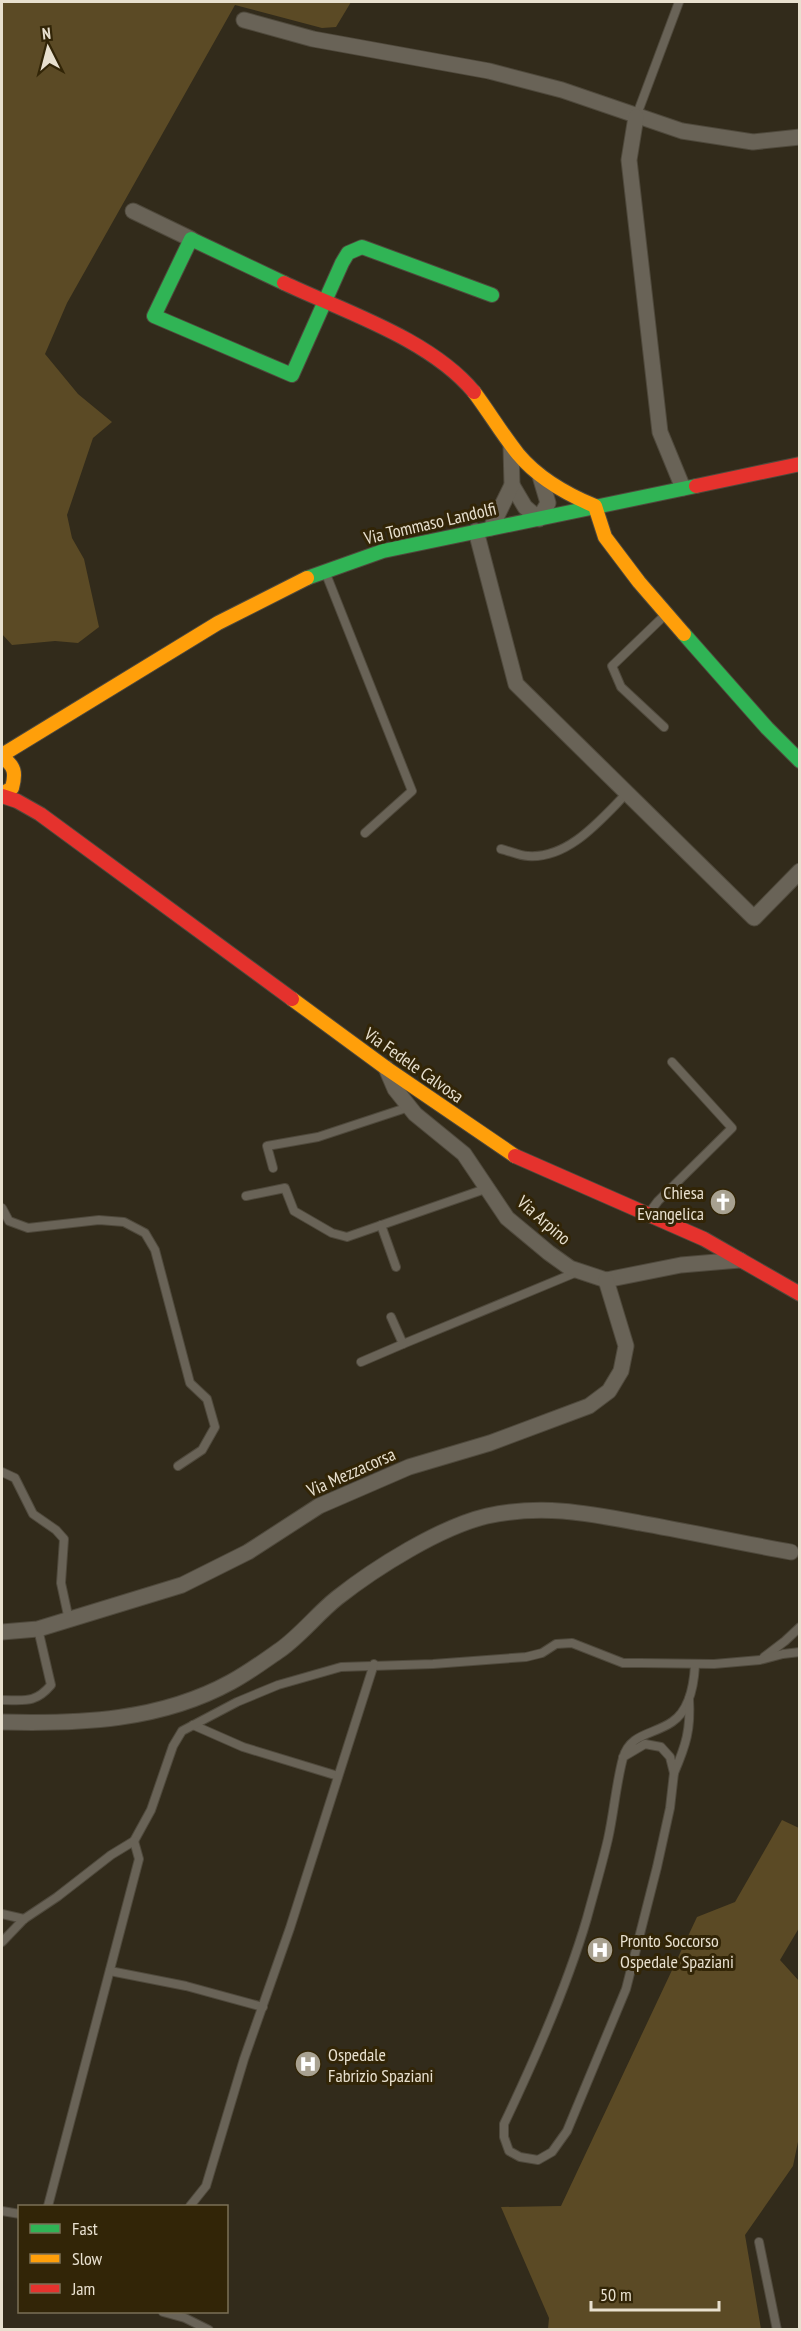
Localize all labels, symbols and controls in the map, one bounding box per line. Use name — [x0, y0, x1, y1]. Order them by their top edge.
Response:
north arrow — [18, 18, 78, 78]
text: N — [41, 23, 52, 43]
street label: Via Tommaso Landolfi — [361, 497, 498, 550]
street label: Via Fedele Calvosa — [359, 1022, 468, 1108]
place label: Chiesa Evangelica — [637, 1181, 704, 1225]
church icon: Chiesa Evangelica — [708, 1187, 738, 1217]
street label: Via Arpino — [512, 1190, 576, 1250]
street label: Via Mezzacorsa — [302, 1442, 399, 1502]
place label: Pronto Soccorso Ospedale Spaziani — [620, 1929, 734, 1973]
hospital icon: Pronto Soccorso Ospedale Spaziani — [585, 1935, 615, 1965]
place label: Ospedale Fabrizio Spaziani — [328, 2043, 433, 2087]
hospital icon: Ospedale Fabrizio Spaziani — [293, 2049, 323, 2079]
legend — [18, 2205, 228, 2313]
text: Fast — [72, 2217, 98, 2240]
text: Slow — [72, 2247, 103, 2270]
scale bar — [591, 2274, 718, 2312]
text: Jam — [71, 2277, 95, 2300]
text: 50 m — [600, 2283, 632, 2306]

